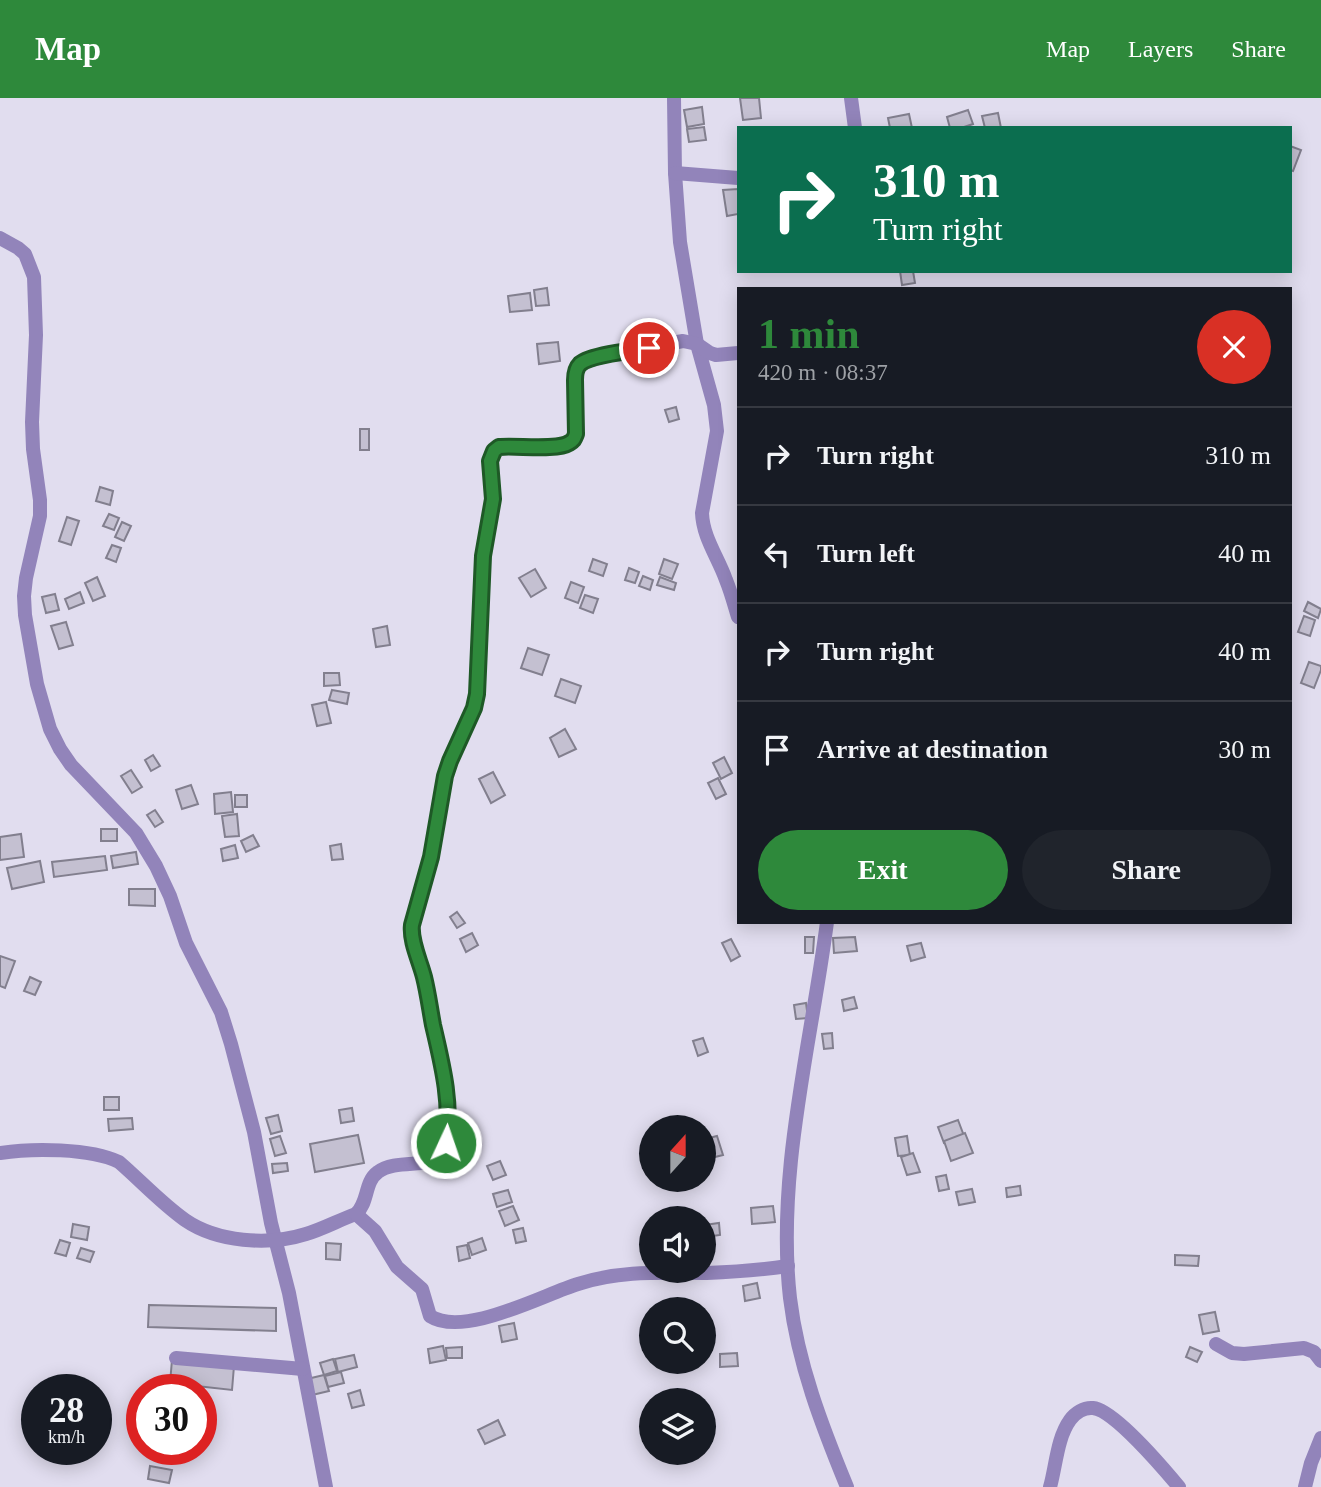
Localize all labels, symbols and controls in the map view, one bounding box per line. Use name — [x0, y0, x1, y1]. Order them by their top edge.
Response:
text: Map — [35, 31, 101, 67]
text: Map — [1046, 36, 1090, 62]
text: Layers — [1128, 36, 1193, 62]
text: Share — [1231, 36, 1286, 62]
text: 310 m — [873, 153, 1000, 208]
icon: right — [758, 154, 849, 245]
text: Turn right — [873, 211, 1003, 247]
button: close — [1197, 310, 1271, 384]
text: 1 min — [758, 311, 860, 357]
pin — [619, 318, 679, 378]
icon: arrive — [630, 329, 668, 367]
text: 420 m · 08:37 — [758, 360, 888, 385]
icon: right — [758, 437, 796, 475]
text: Turn right — [817, 441, 934, 470]
text: 310 m — [1205, 441, 1271, 470]
icon: left — [758, 535, 796, 573]
text: Turn left — [817, 539, 915, 568]
text: 40 m — [1218, 539, 1271, 568]
icon: right — [758, 633, 796, 671]
text: Turn right — [817, 637, 934, 666]
text: 40 m — [1218, 637, 1271, 666]
icon: arrive — [758, 731, 796, 769]
text: Arrive at destination — [817, 735, 1048, 764]
text: 30 m — [1218, 735, 1271, 764]
button: Exit — [758, 830, 1008, 910]
button: Share — [1022, 830, 1271, 910]
position arrow — [409, 1106, 483, 1180]
north arrow — [639, 1115, 716, 1192]
map controls — [639, 1115, 716, 1465]
button: sound — [639, 1206, 716, 1283]
button: search — [639, 1297, 716, 1374]
speed limit sign: 30 — [126, 1374, 217, 1465]
button: layers — [639, 1388, 716, 1465]
text: 28 — [49, 1391, 84, 1430]
text: km/h — [48, 1427, 85, 1447]

